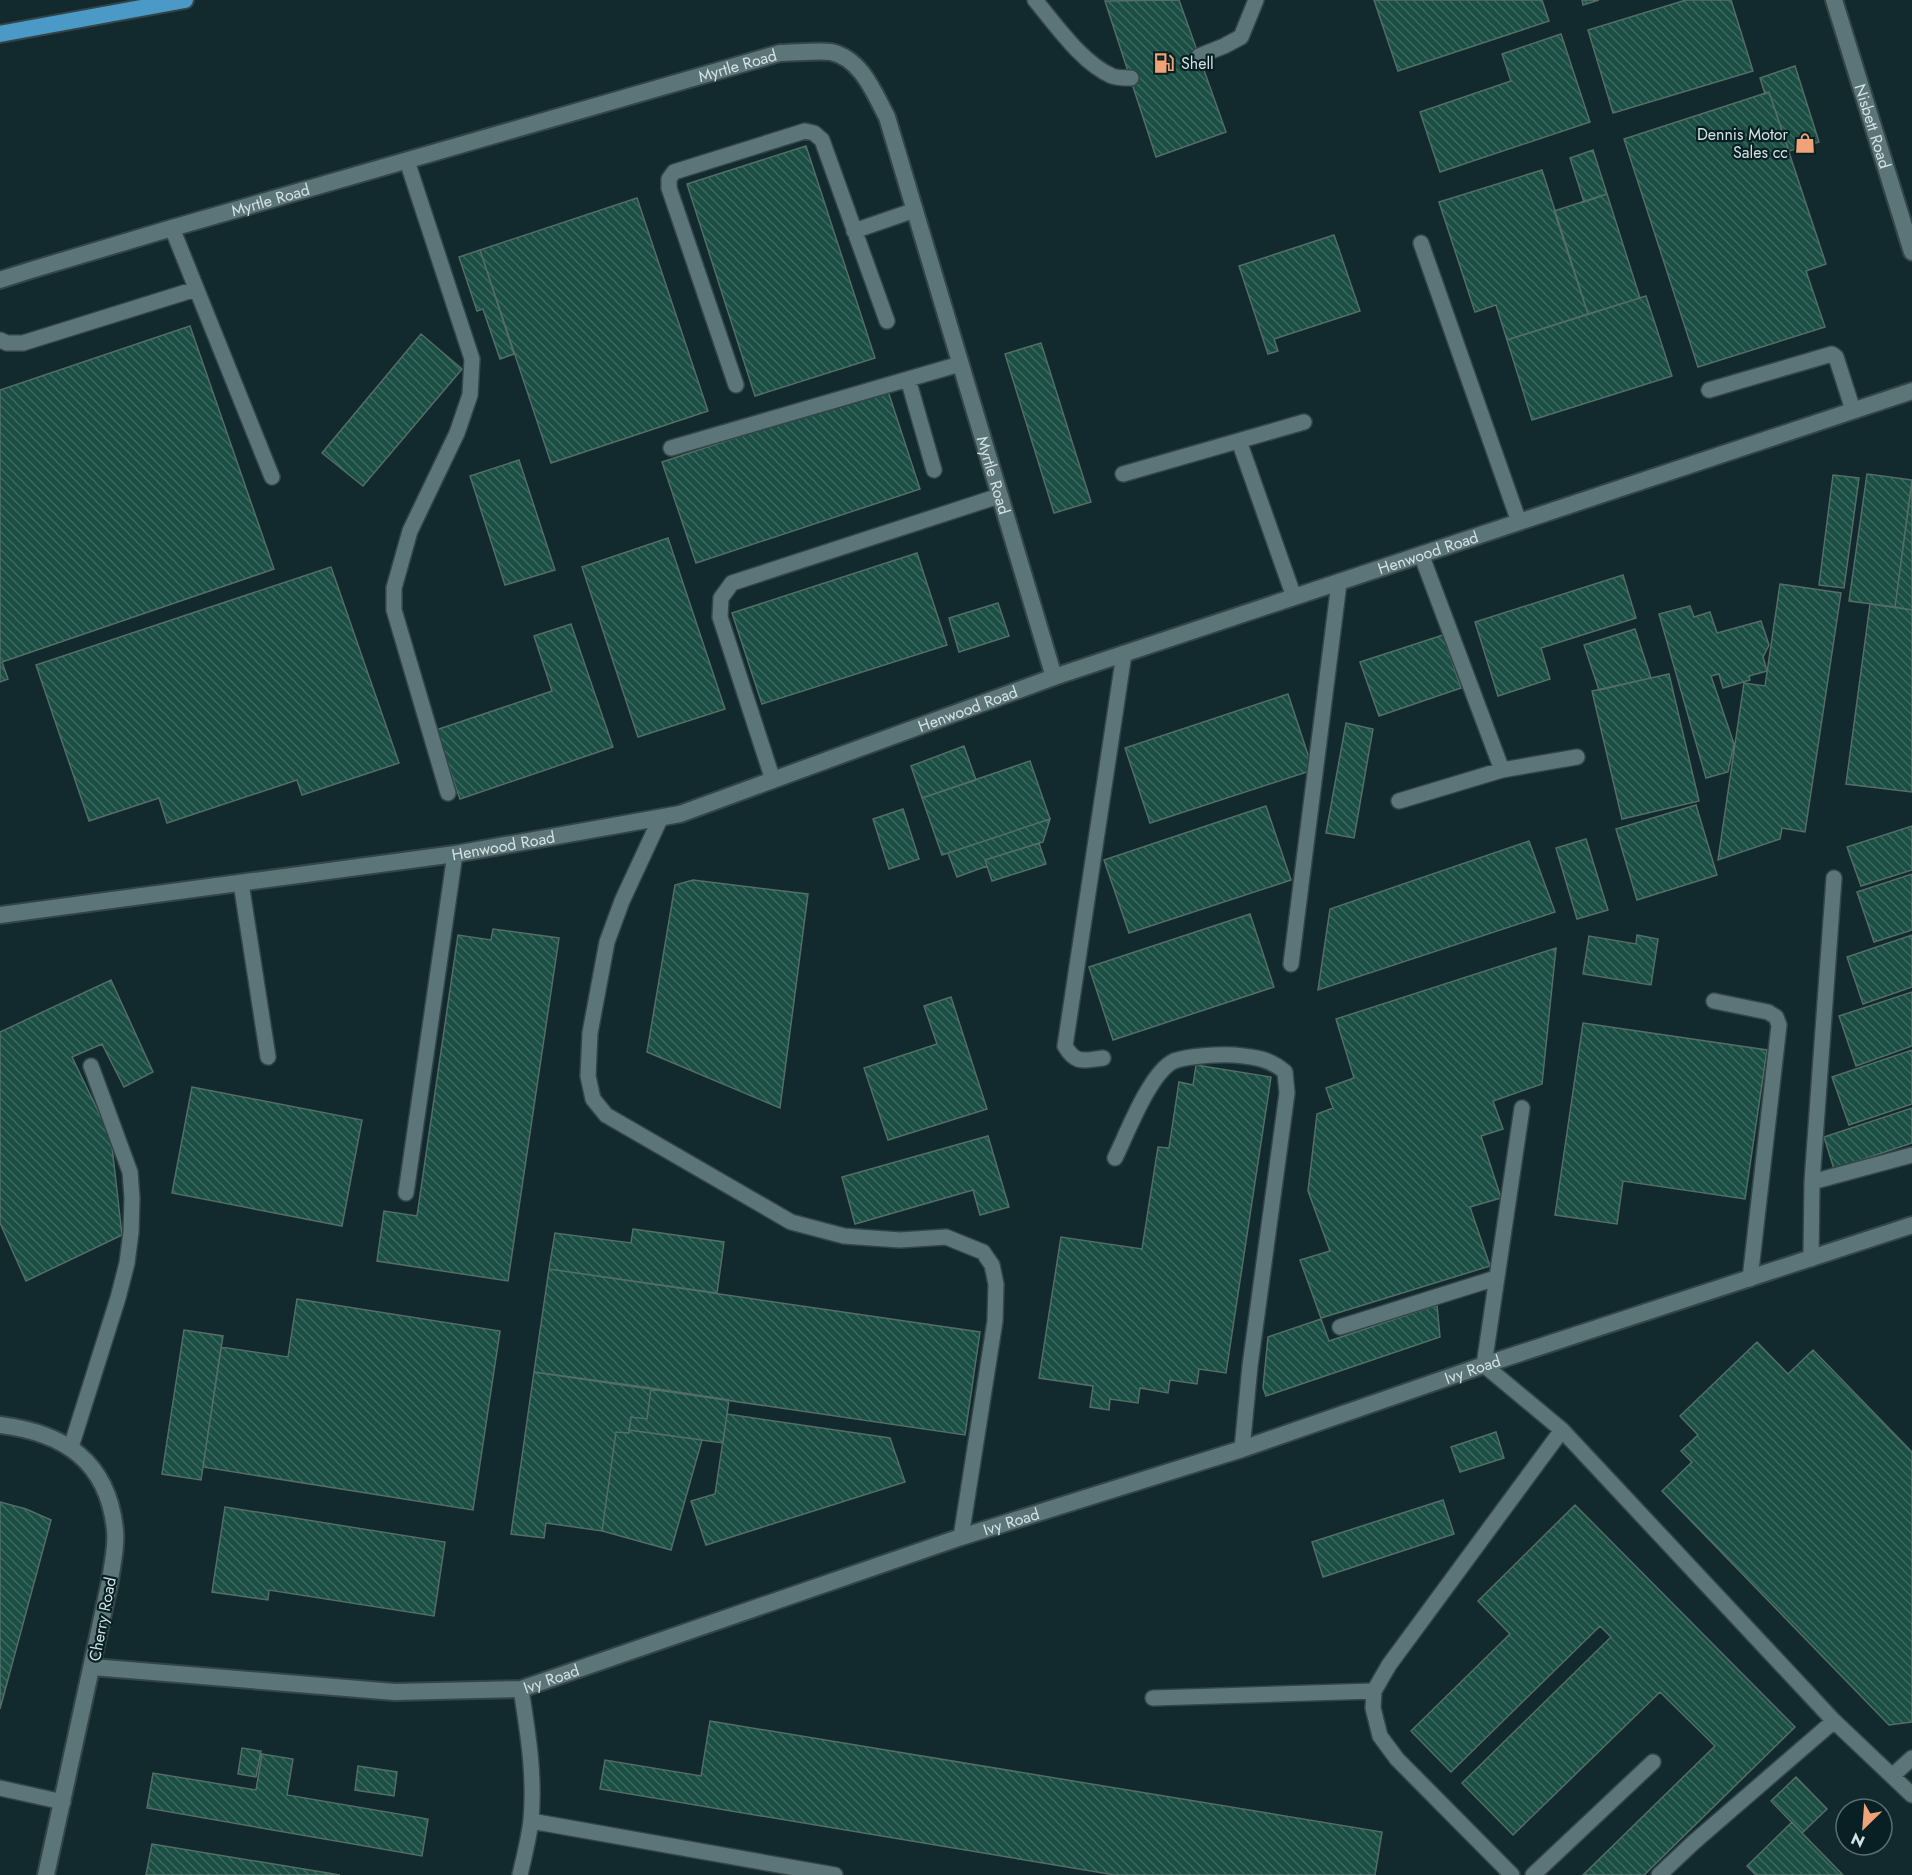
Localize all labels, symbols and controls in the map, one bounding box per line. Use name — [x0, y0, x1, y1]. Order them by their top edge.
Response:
street label: Myrtle Road — [696, 44, 779, 88]
fuel station icon: Shell — [1152, 51, 1176, 75]
place label: Shell — [1181, 52, 1214, 75]
street label: Nisbett Road — [1849, 81, 1896, 171]
place label: Dennis Motor Sales cc — [1697, 123, 1789, 164]
shop icon: Dennis Motor Sales cc — [1793, 131, 1817, 155]
street label: Myrtle Road — [229, 178, 312, 222]
street label: Myrtle Road — [971, 433, 1016, 517]
street label: Henwood Road — [1375, 525, 1481, 580]
street label: Henwood Road — [915, 680, 1021, 738]
street label: Henwood Road — [450, 825, 557, 866]
street label: Ivy Road — [1442, 1349, 1504, 1390]
street label: Ivy Road — [980, 1502, 1042, 1541]
street label: Cherry Road — [83, 1575, 122, 1663]
street label: Ivy Road — [520, 1659, 582, 1699]
north arrow — [1834, 1797, 1894, 1857]
text: N — [1847, 1827, 1868, 1853]

